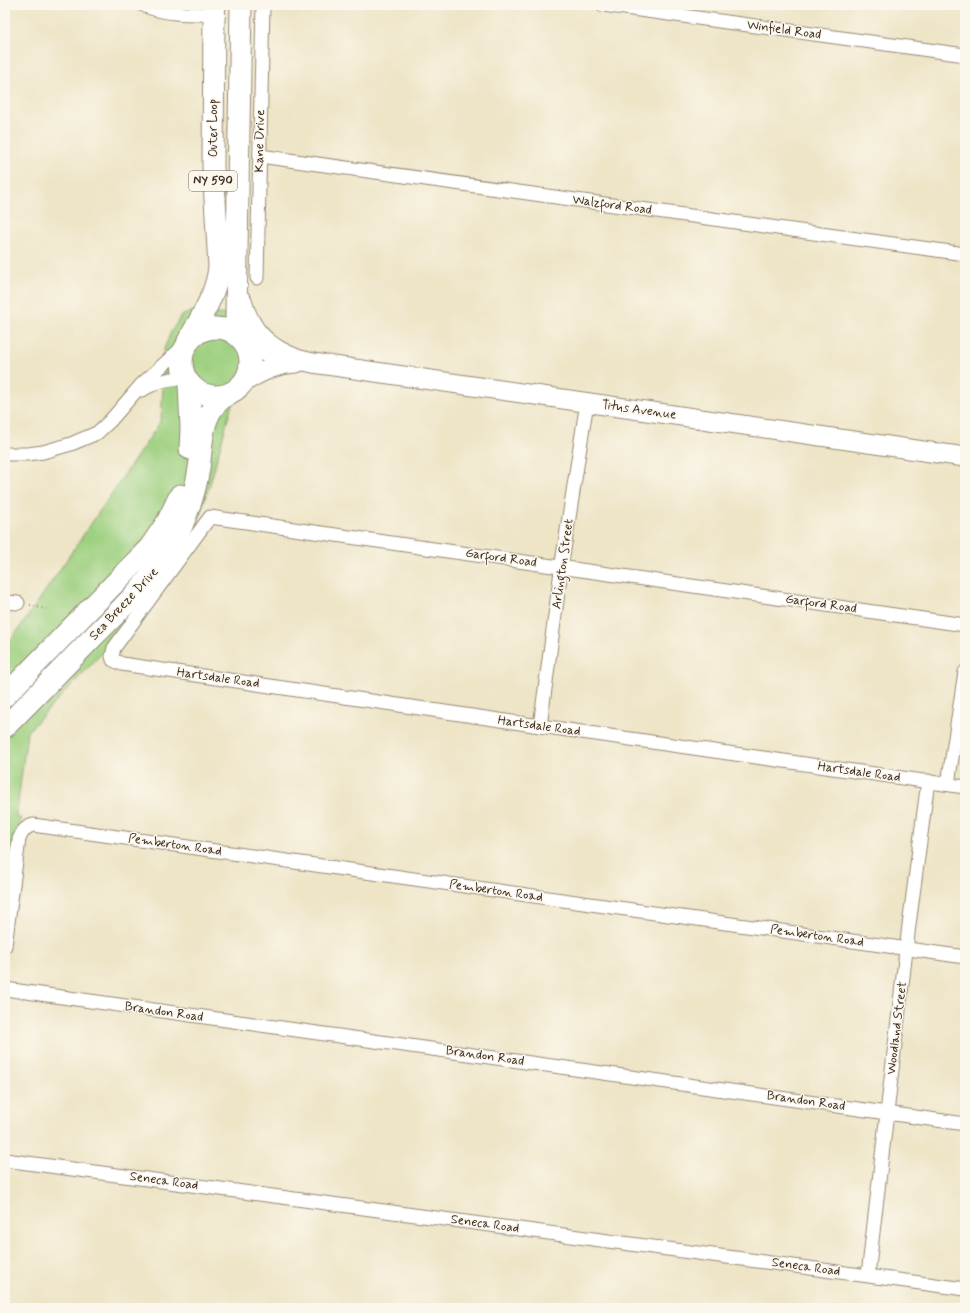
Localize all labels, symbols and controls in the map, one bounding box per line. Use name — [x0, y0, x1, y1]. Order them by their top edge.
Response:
street label: Winfield Road — [746, 16, 822, 44]
street label: Outer Loop — [205, 99, 222, 157]
street label: Kane Drive — [251, 109, 269, 173]
road number: NY 590 — [189, 171, 237, 191]
street label: Walzford Road — [571, 191, 653, 221]
street label: Titus Avenue — [600, 396, 678, 424]
street label: Arlington Street — [548, 518, 580, 610]
street label: Garford Road — [464, 545, 538, 573]
street label: Sea Breeze Drive — [86, 564, 162, 644]
street label: Garford Road — [784, 591, 858, 619]
street label: Hartsdale Road — [175, 664, 261, 692]
street label: Hartsdale Road — [496, 712, 582, 740]
street label: Hartsdale Road — [816, 758, 902, 786]
street label: Pemberton Road — [127, 830, 223, 860]
street label: Pemberton Road — [448, 876, 544, 906]
street label: Pemberton Road — [769, 921, 865, 951]
street label: Woodland Street — [883, 980, 911, 1076]
street label: Brandon Road — [124, 998, 204, 1026]
street label: Brandon Road — [445, 1042, 525, 1070]
street label: Brandon Road — [766, 1087, 846, 1115]
street label: Seneca Road — [129, 1168, 199, 1194]
street label: Seneca Road — [450, 1211, 520, 1237]
street label: Seneca Road — [771, 1254, 841, 1280]

